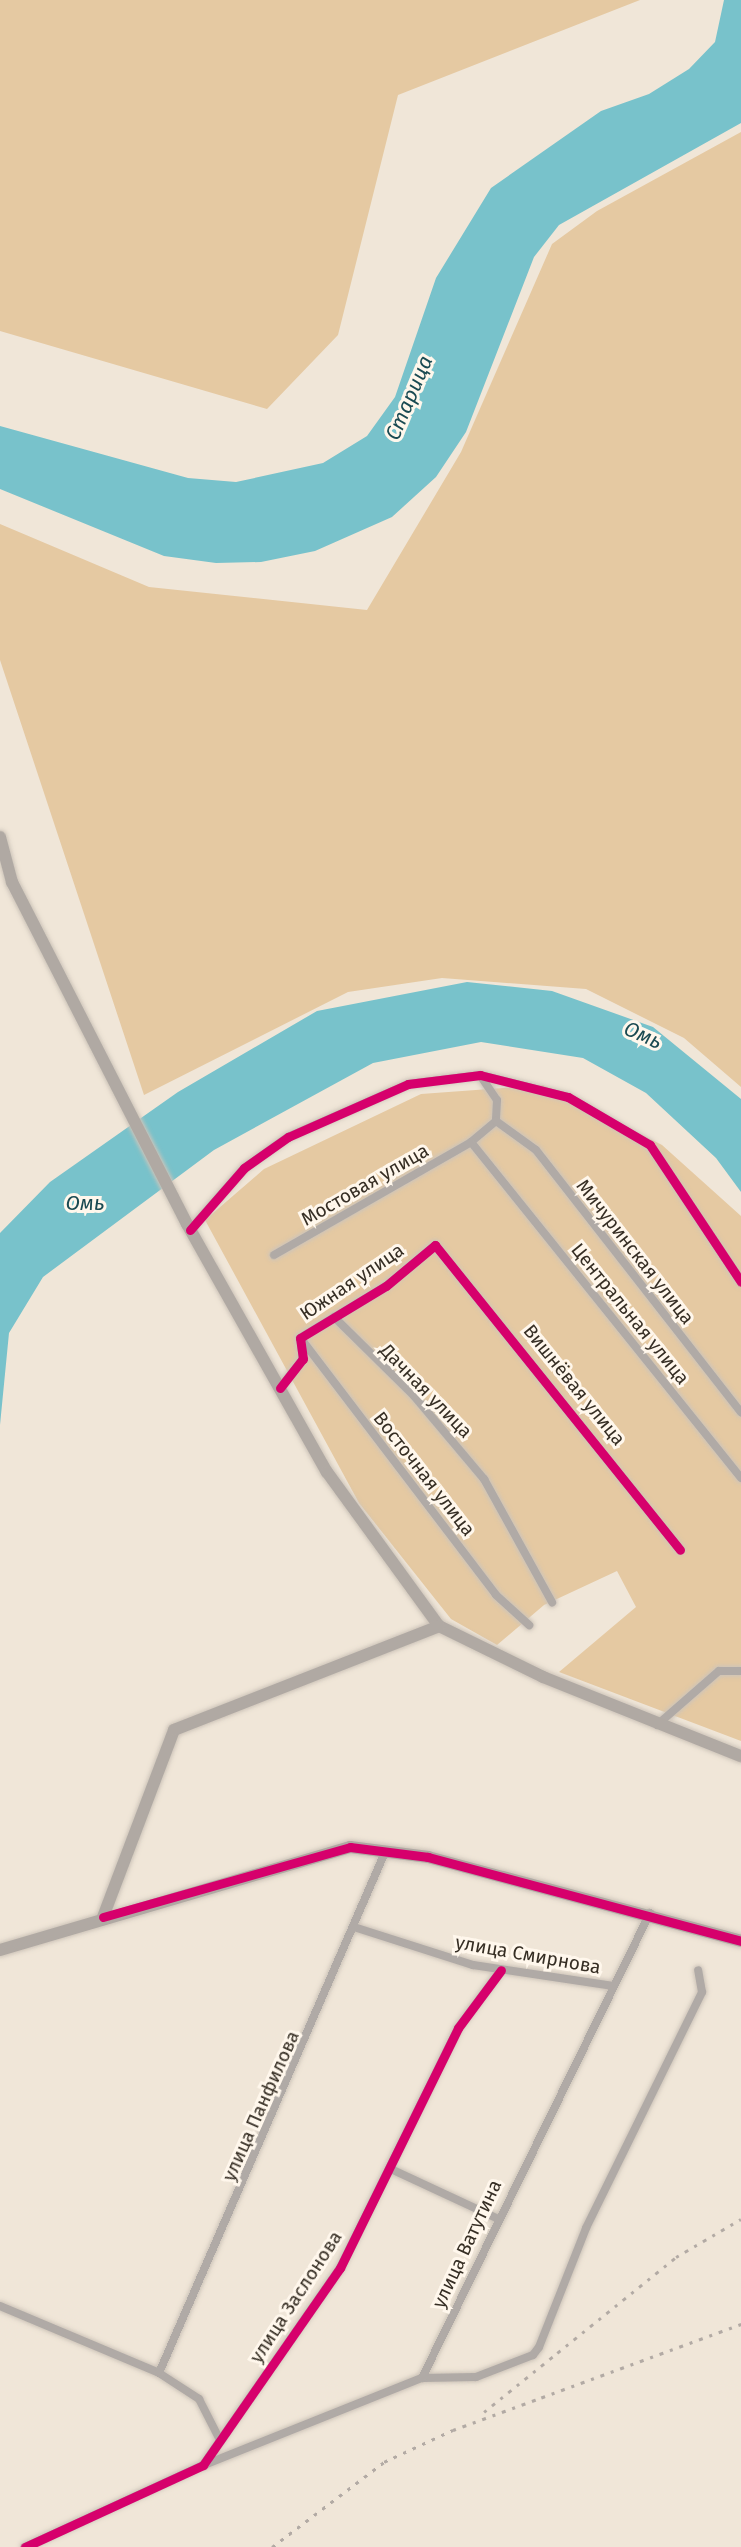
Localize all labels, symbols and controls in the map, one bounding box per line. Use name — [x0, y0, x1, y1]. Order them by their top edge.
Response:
water label: Старица — [380, 352, 438, 444]
water label: Омь — [620, 1016, 666, 1054]
street label: Мостовая улица — [297, 1139, 433, 1231]
street label: Мичуринская улица — [571, 1175, 699, 1329]
water label: Омь — [65, 1190, 105, 1216]
street label: Южная улица — [296, 1239, 408, 1325]
street label: Центральная улица — [566, 1239, 694, 1389]
street label: Вишнёвая улица — [518, 1320, 630, 1450]
street label: Дачная улица — [375, 1339, 477, 1443]
street label: Восточная улица — [368, 1407, 480, 1541]
street label: улица Смирнова — [454, 1931, 602, 1979]
street label: улица Панфилова — [218, 2027, 304, 2185]
street label: улица Ватутина — [427, 2176, 507, 2312]
street label: улица Заслонова — [245, 2227, 347, 2367]

